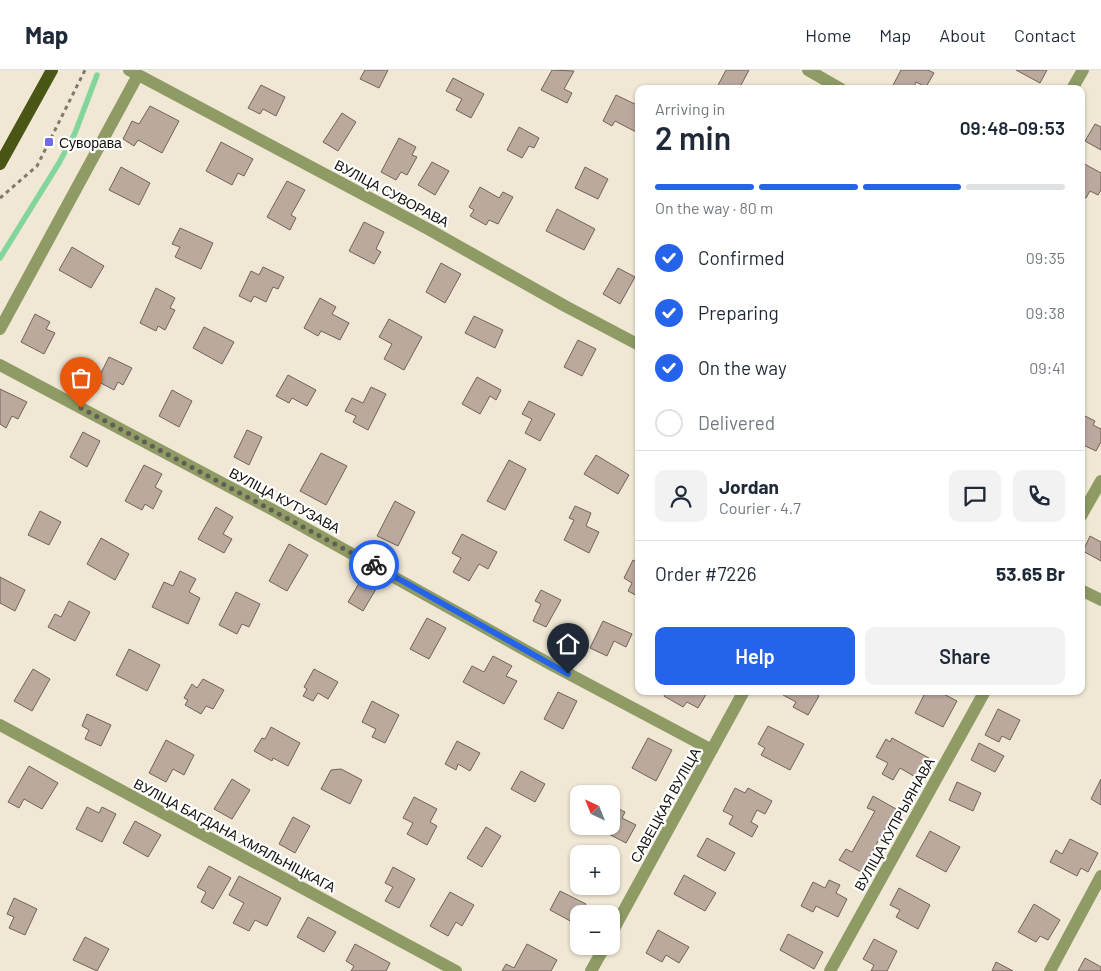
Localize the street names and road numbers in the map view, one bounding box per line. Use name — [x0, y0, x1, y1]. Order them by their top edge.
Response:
street label: ВУЛІЦА СУВОРАВА — [332, 156, 453, 231]
street label: ВУЛІЦА КУТУЗАВА — [227, 464, 344, 537]
street label: САВЕЦКАЯ ВУЛІЦА — [626, 744, 704, 865]
street label: ВУЛІЦА КУПРЫЯНАВА — [850, 754, 938, 894]
street label: ВУЛІЦА БАГДАНА ХМЯЛЬНІЦКАГА — [131, 774, 339, 896]

